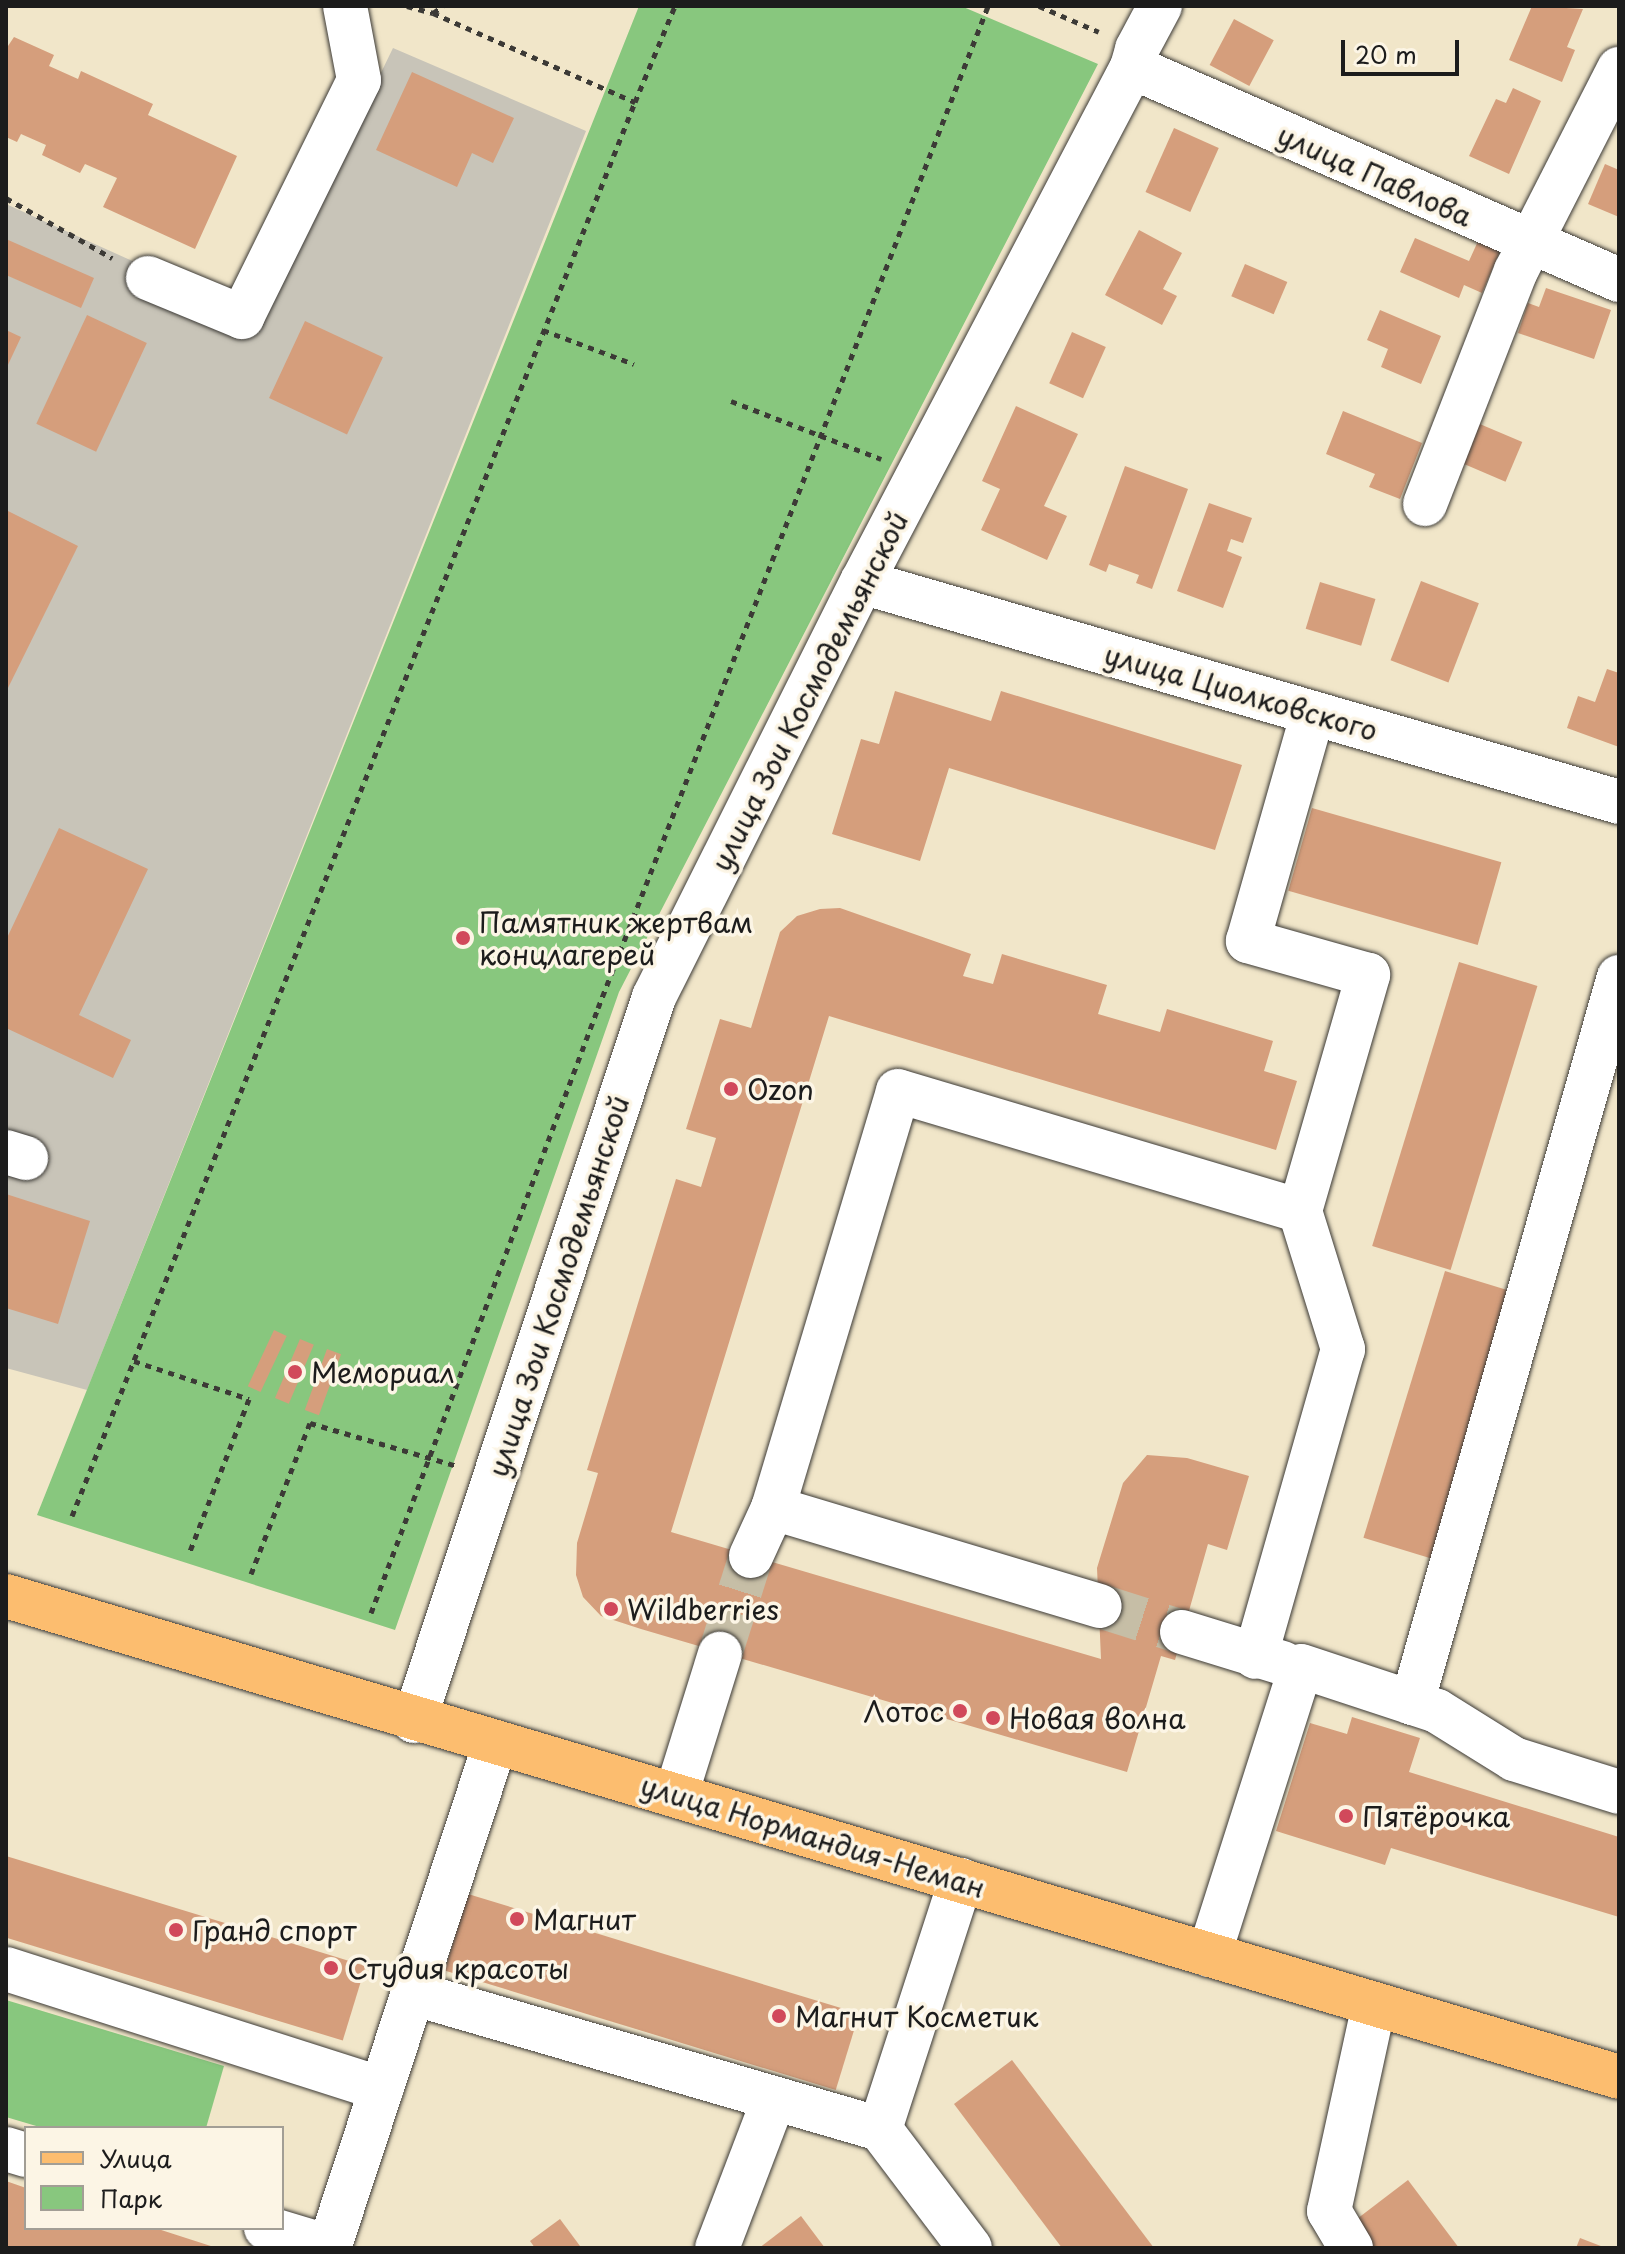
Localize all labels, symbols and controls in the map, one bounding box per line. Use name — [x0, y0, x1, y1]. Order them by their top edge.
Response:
scale bar — [1345, 24, 1463, 74]
text: 20 m — [1355, 36, 1417, 72]
street label: улица Павлова — [1272, 117, 1478, 233]
street label: улица Зои Космодемьянской — [703, 504, 915, 878]
street label: улица Циолковского — [1100, 637, 1382, 747]
place label: Памятник жертвам концлагерей — [479, 905, 755, 971]
marker: Памятник жертвам концлагерей — [454, 929, 472, 947]
place label: Ozon — [747, 1072, 814, 1106]
marker: Ozon — [722, 1080, 740, 1098]
street label: улица Зои Космодемьянской — [480, 1090, 636, 1482]
place label: Мемориал — [311, 1355, 455, 1389]
marker: Мемориал — [286, 1363, 304, 1381]
place label: Wildberries — [627, 1592, 779, 1626]
marker: Wildberries — [602, 1600, 620, 1618]
place label: Лотос — [863, 1694, 944, 1728]
place label: Новая волна — [1009, 1701, 1186, 1735]
marker: Лотос — [951, 1702, 969, 1720]
marker: Новая волна — [984, 1709, 1002, 1727]
street label: улица Нормандия-Неман — [636, 1767, 990, 1905]
place label: Пятёрочка — [1362, 1799, 1510, 1833]
marker: Пятёрочка — [1337, 1807, 1355, 1825]
place label: Магнит — [533, 1902, 635, 1936]
marker: Магнит — [508, 1910, 526, 1928]
place label: Гранд спорт — [192, 1913, 358, 1947]
marker: Гранд спорт — [167, 1921, 185, 1939]
place label: Студия красоты — [347, 1951, 571, 1985]
marker: Студия красоты — [322, 1959, 340, 1977]
place label: Магнит Косметик — [795, 1999, 1039, 2033]
marker: Магнит Косметик — [770, 2007, 788, 2025]
legend — [24, 2126, 284, 2230]
text: Улица — [100, 2140, 172, 2176]
text: Парк — [100, 2180, 162, 2216]

